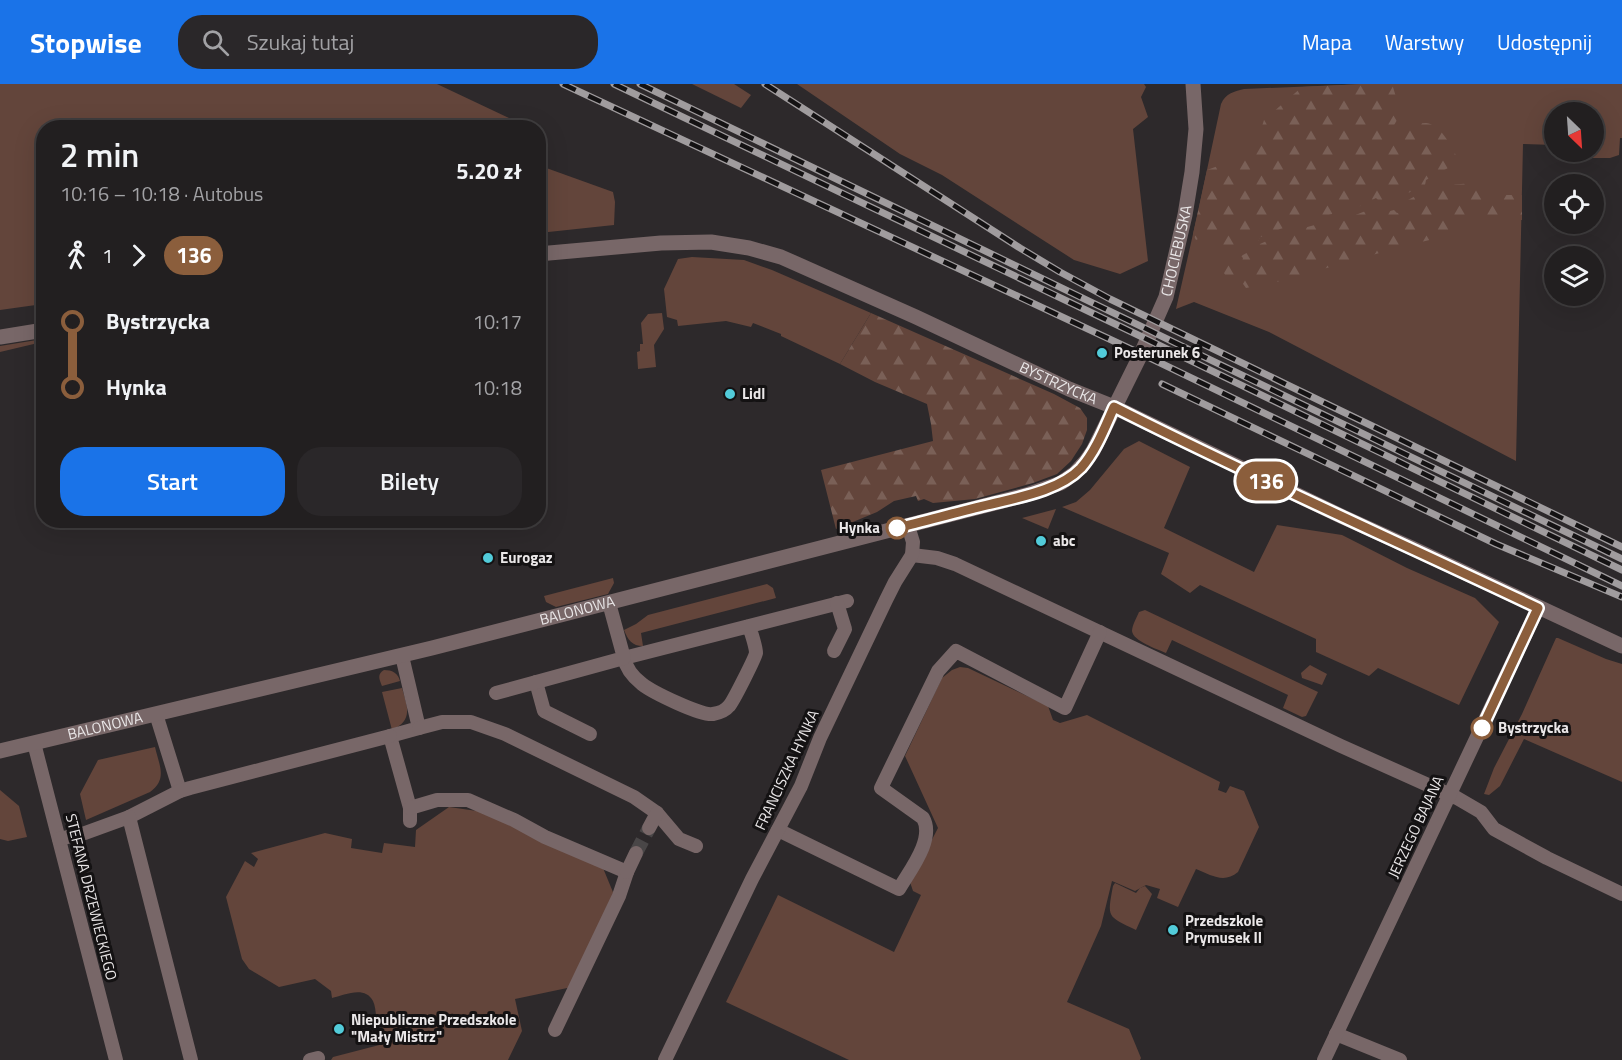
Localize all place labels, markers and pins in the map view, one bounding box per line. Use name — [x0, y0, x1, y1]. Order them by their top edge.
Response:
place label: Posterunek 6 — [1114, 341, 1200, 364]
marker: Posterunek 6 — [1095, 346, 1109, 360]
place label: Lidl — [742, 382, 765, 405]
marker: Lidl — [723, 387, 737, 401]
place label: Hynka — [839, 516, 880, 539]
marker: Hynka — [886, 517, 908, 539]
place label: abc — [1053, 529, 1076, 552]
marker: abc — [1034, 534, 1048, 548]
place label: Eurogaz — [500, 546, 553, 569]
marker: Eurogaz — [481, 551, 495, 565]
place label: Bystrzycka — [1498, 716, 1569, 739]
marker: Bystrzycka — [1471, 717, 1493, 739]
place label: Przedszkole Prymusek II — [1185, 909, 1264, 949]
marker: Przedszkole Prymusek II — [1166, 923, 1180, 937]
place label: Niepubliczne Przedszkole "Mały Mistrz" — [351, 1008, 517, 1048]
marker: Niepubliczne Przedszkole "Mały Mistrz" — [332, 1022, 346, 1036]

